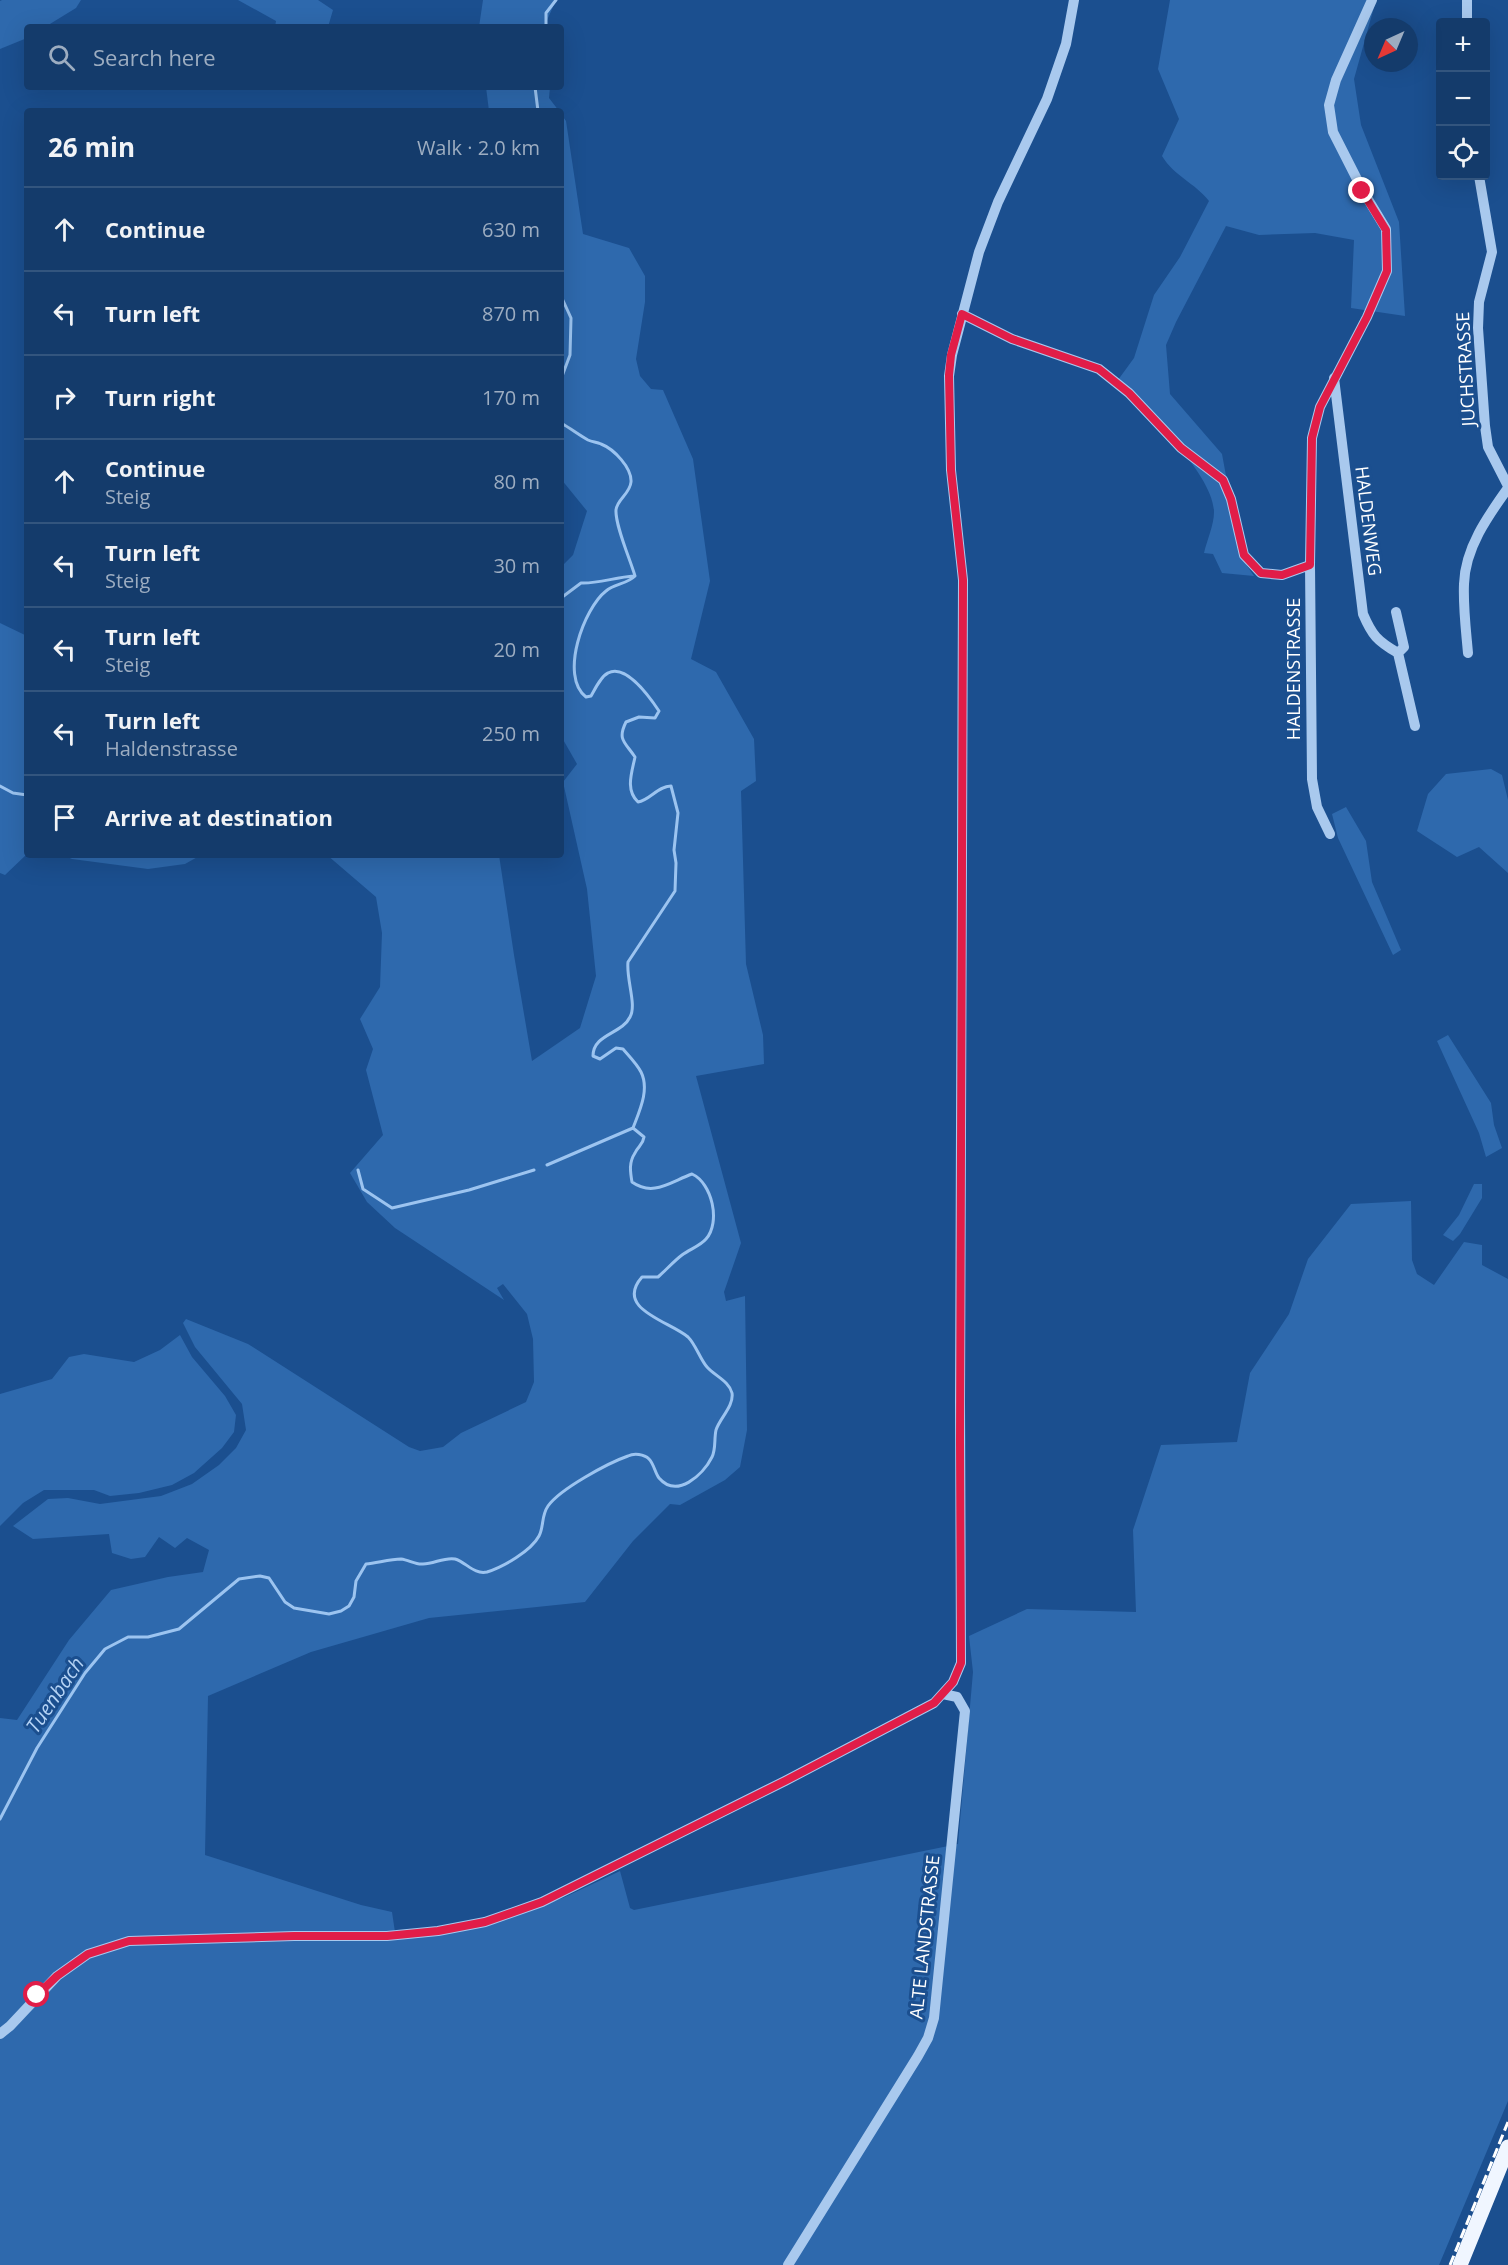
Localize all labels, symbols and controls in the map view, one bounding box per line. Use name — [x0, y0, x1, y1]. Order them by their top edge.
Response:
north arrow — [1364, 18, 1418, 72]
map controls — [1436, 18, 1490, 180]
button: + — [1436, 18, 1490, 72]
search box — [24, 24, 564, 90]
icon: search — [45, 41, 78, 74]
text: Search here — [93, 42, 216, 72]
button: − — [1436, 72, 1490, 126]
button: locate — [1436, 126, 1490, 180]
text: 26 min — [48, 129, 135, 165]
text: Walk · 2.0 km — [417, 134, 540, 161]
route end — [1348, 177, 1374, 203]
icon: ahead — [48, 213, 81, 246]
text: Continue — [105, 214, 205, 244]
text: 630 m — [482, 216, 540, 243]
icon: left — [48, 297, 81, 330]
text: Turn left — [105, 298, 200, 328]
text: 870 m — [482, 300, 540, 327]
street label: JUCHSTRASSE — [1450, 311, 1480, 429]
icon: right — [48, 381, 81, 414]
text: Turn right — [105, 382, 216, 412]
text: 170 m — [482, 384, 540, 411]
text: Continue — [105, 453, 205, 483]
icon: ahead — [48, 465, 81, 498]
street label: HALDENWEG — [1350, 465, 1388, 577]
text: 80 m — [493, 468, 540, 495]
text: Steig — [105, 483, 150, 510]
text: Turn left — [105, 537, 200, 567]
icon: left — [48, 549, 81, 582]
text: 30 m — [493, 552, 540, 579]
text: Steig — [105, 567, 150, 594]
street label: HALDENSTRASSE — [1281, 598, 1305, 740]
text: Turn left — [105, 621, 200, 651]
icon: left — [48, 633, 81, 666]
text: 20 m — [493, 636, 540, 663]
text: Steig — [105, 651, 150, 678]
text: Turn left — [105, 705, 200, 735]
icon: left — [48, 717, 81, 750]
text: 250 m — [482, 720, 540, 747]
text: Haldenstrasse — [105, 735, 238, 762]
icon: arrive — [48, 801, 81, 834]
text: Arrive at destination — [105, 802, 333, 832]
water label: Tuenbach — [19, 1651, 90, 1738]
street label: ALTE LANDSTRASSE — [903, 1854, 945, 2020]
route start — [23, 1981, 49, 2007]

